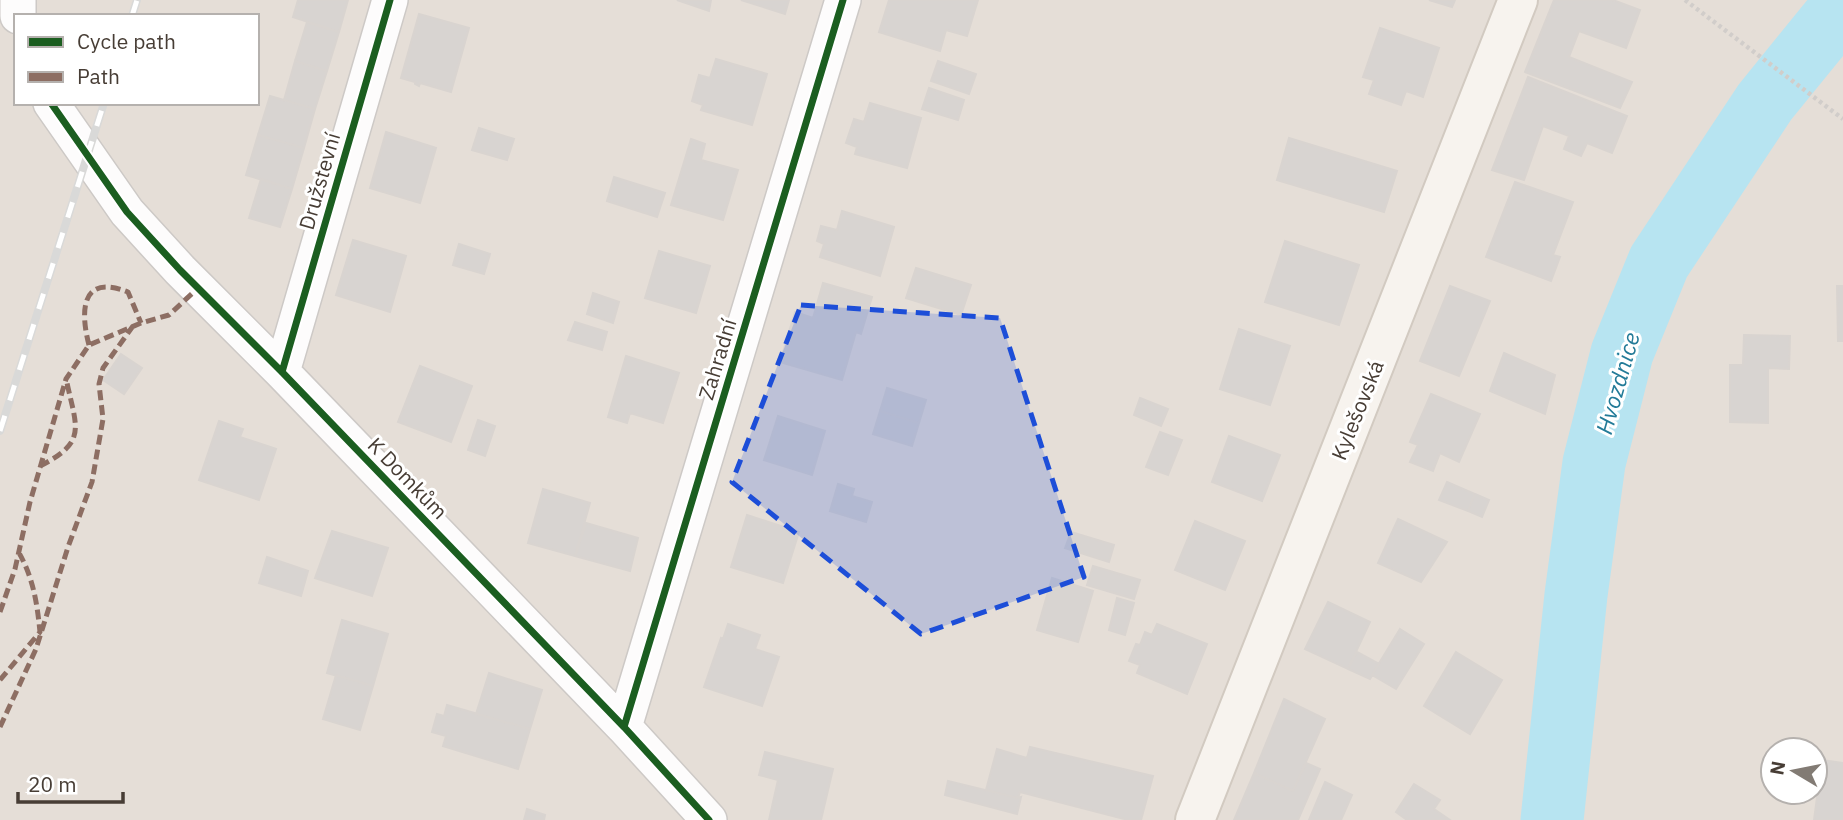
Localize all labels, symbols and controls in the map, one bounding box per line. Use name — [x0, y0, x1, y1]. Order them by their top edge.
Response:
legend — [14, 14, 259, 105]
text: Cycle path — [77, 27, 176, 55]
text: Path — [77, 62, 120, 90]
street label: Družstevní — [292, 129, 346, 233]
street label: Zahradní — [691, 315, 743, 403]
water label: Hvozdnice — [1588, 328, 1646, 437]
street label: Kylešovská — [1324, 356, 1390, 464]
street label: K Domkům — [362, 431, 454, 525]
north arrow — [1759, 736, 1829, 806]
text: N — [1764, 759, 1790, 777]
scale bar — [18, 760, 122, 804]
text: 20 m — [28, 770, 77, 798]

